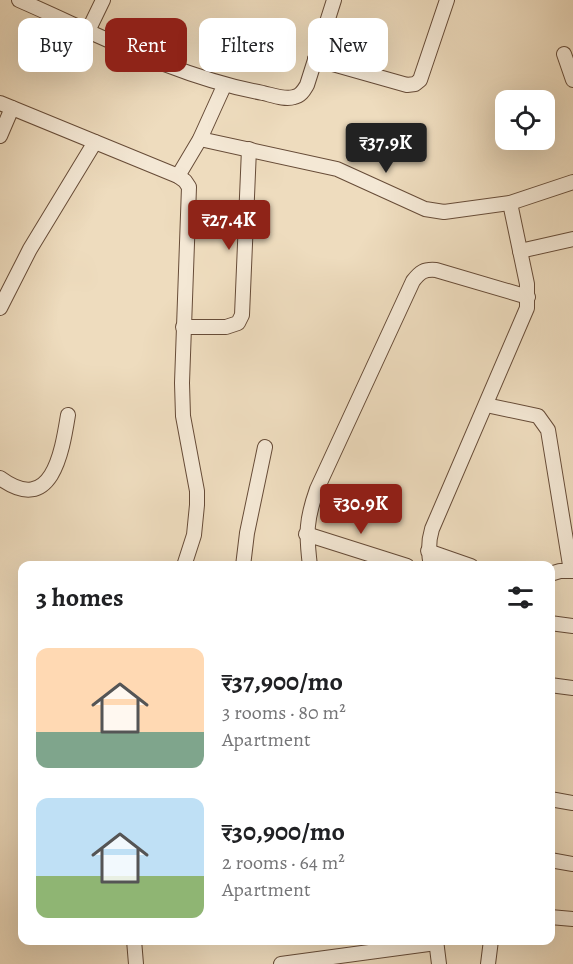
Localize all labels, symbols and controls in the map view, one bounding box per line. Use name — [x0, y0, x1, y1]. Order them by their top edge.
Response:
chip: Buy — [18, 18, 93, 72]
chip: Rent — [105, 18, 187, 72]
chip: Filters — [199, 18, 296, 72]
chip: New — [308, 18, 388, 72]
map controls — [495, 90, 555, 150]
button: locate — [495, 90, 555, 150]
pin: ₹37.9K — [337, 123, 435, 174]
text: ₹37.9K — [360, 129, 412, 156]
pin: ₹27.4K — [180, 200, 278, 251]
text: ₹27.4K — [202, 206, 256, 233]
pin: ₹30.9K — [312, 484, 410, 535]
text: ₹30.9K — [334, 490, 388, 517]
text: 3 homes — [36, 580, 124, 615]
icon: filters — [504, 581, 537, 614]
text: ₹37,900/mo — [222, 664, 343, 699]
icon: home — [84, 672, 156, 744]
text: 3 rooms · 80 m² — [222, 699, 346, 726]
text: Apartment — [222, 726, 311, 753]
text: ₹30,900/mo — [222, 814, 345, 849]
icon: home — [84, 822, 156, 894]
text: 2 rooms · 64 m² — [222, 849, 345, 876]
text: Apartment — [222, 876, 311, 903]

